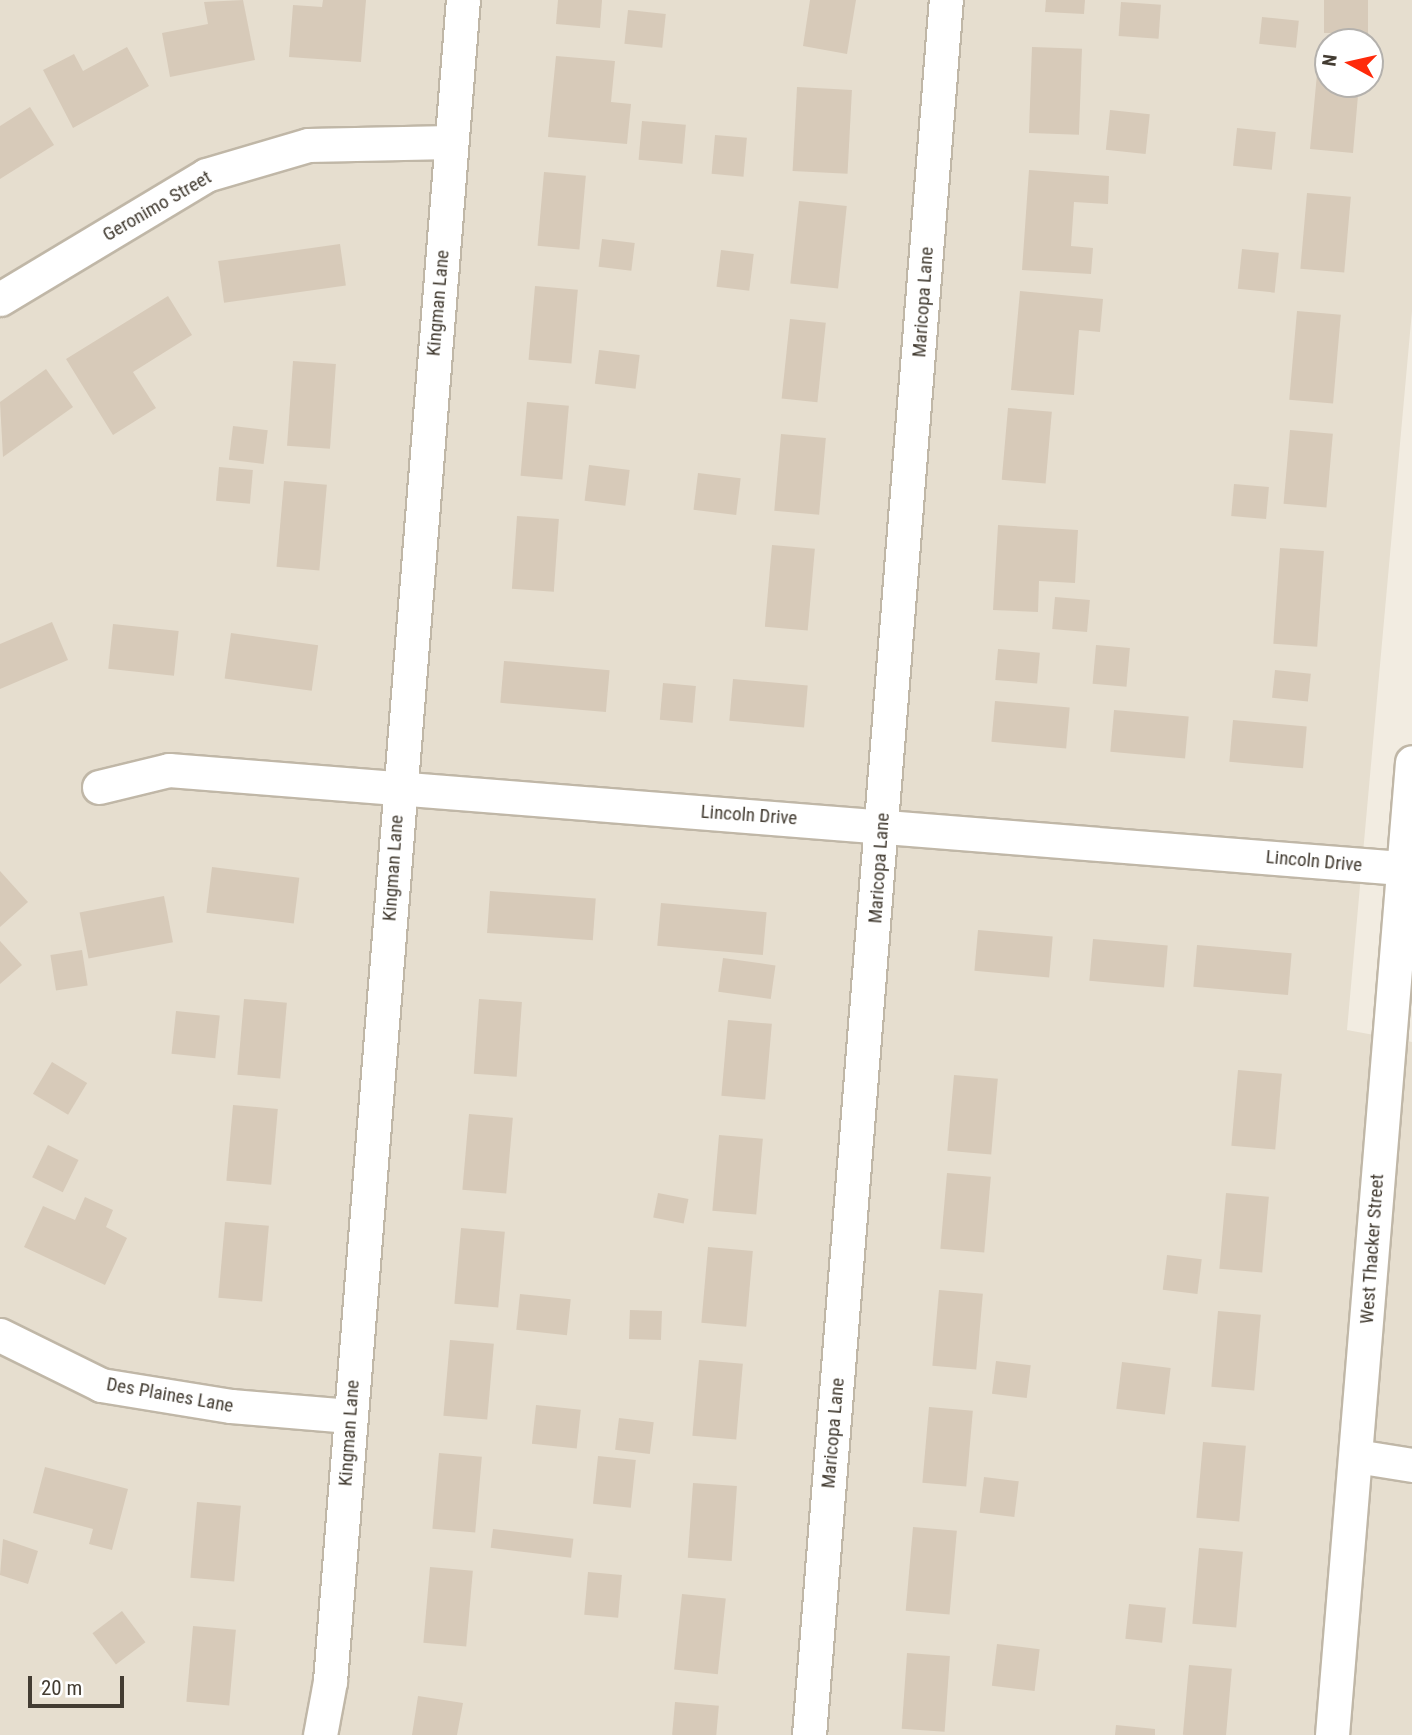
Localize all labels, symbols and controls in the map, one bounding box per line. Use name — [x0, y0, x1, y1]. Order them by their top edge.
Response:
north arrow — [1314, 28, 1384, 98]
text: N — [1317, 53, 1342, 68]
street label: Geronimo Street — [99, 166, 215, 246]
street label: Maricopa Lane — [908, 246, 938, 358]
street label: Kingman Lane — [422, 249, 454, 357]
street label: Lincoln Drive — [700, 800, 798, 830]
street label: Maricopa Lane — [864, 812, 894, 924]
street label: Kingman Lane — [378, 814, 408, 922]
street label: Lincoln Drive — [1265, 845, 1363, 877]
street label: West Thacker Street — [1355, 1173, 1389, 1325]
street label: Des Plaines Lane — [105, 1373, 235, 1417]
street label: Maricopa Lane — [817, 1377, 849, 1489]
street label: Kingman Lane — [334, 1379, 364, 1487]
scale bar — [32, 1662, 128, 1706]
text: 20 m — [41, 1676, 82, 1700]

